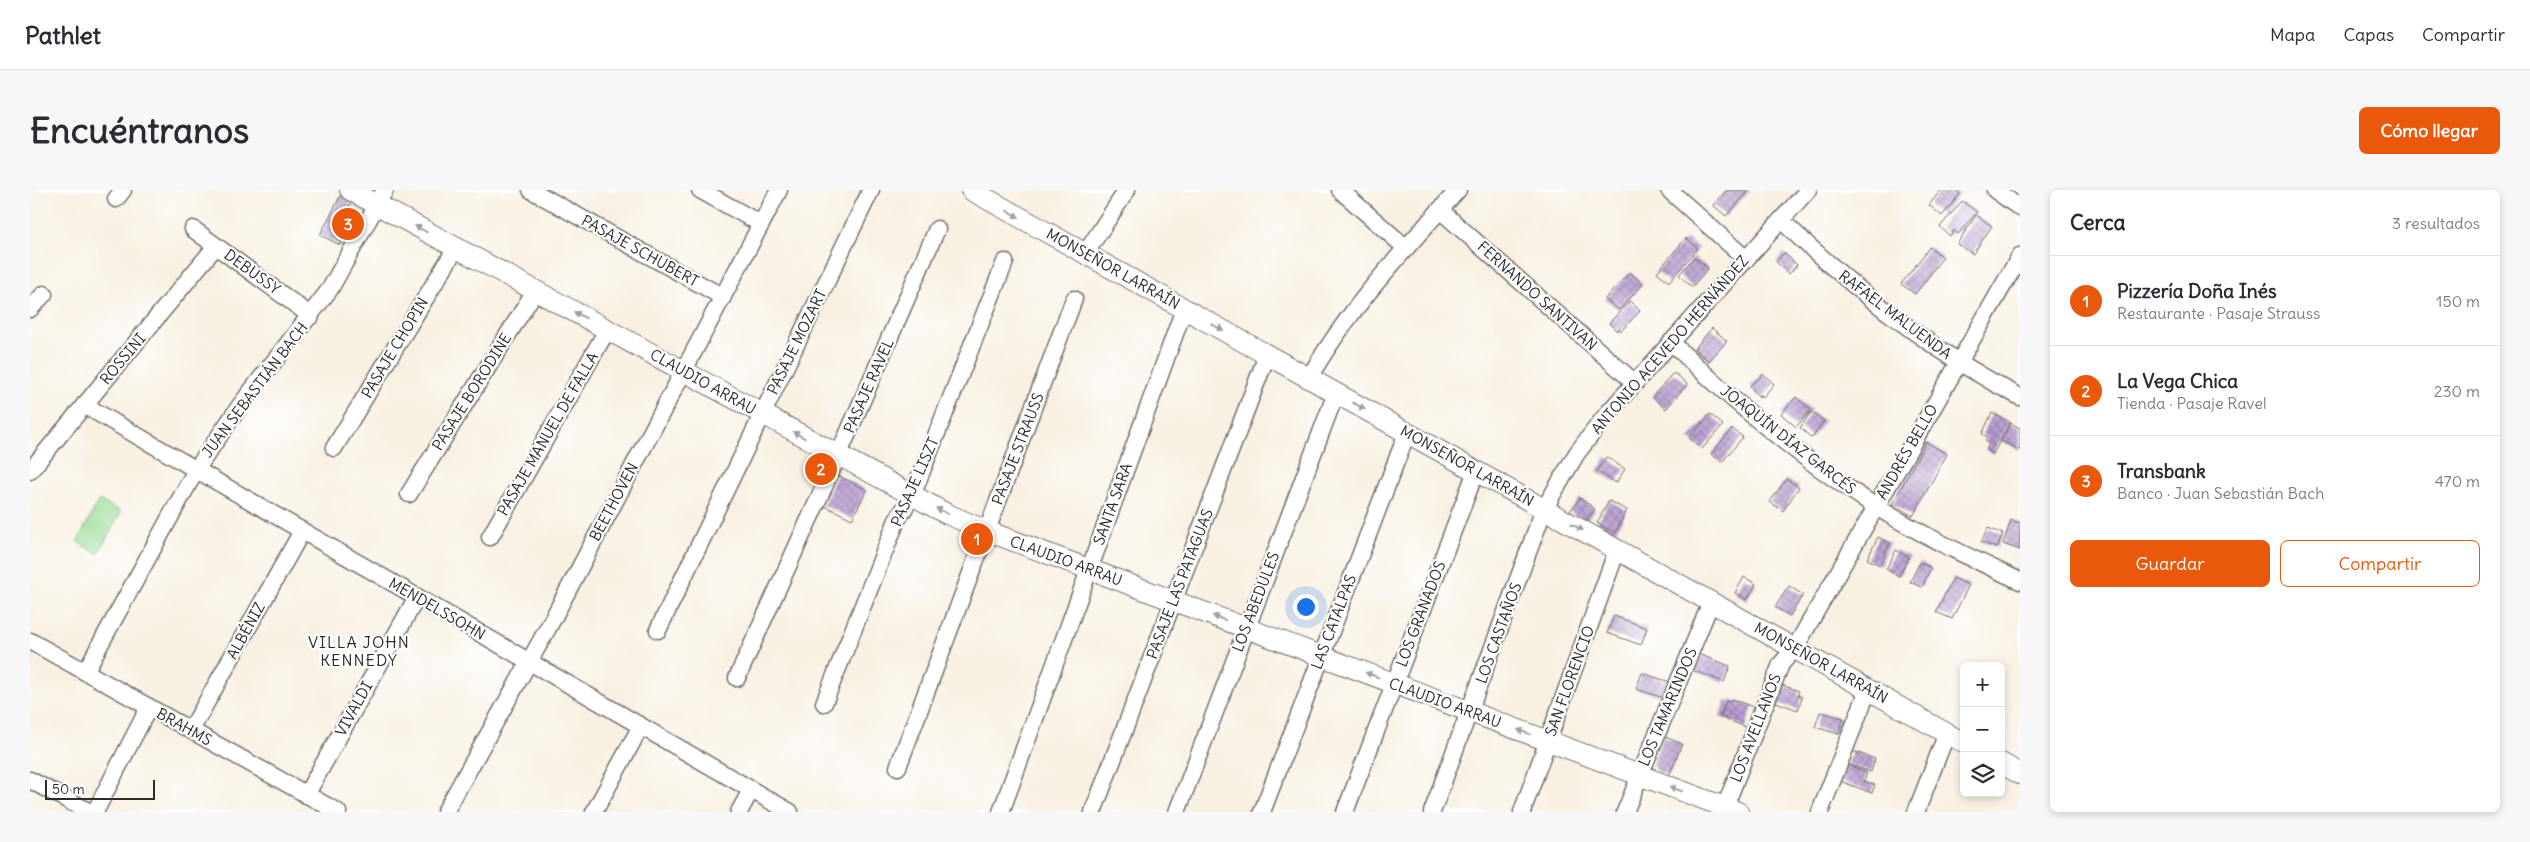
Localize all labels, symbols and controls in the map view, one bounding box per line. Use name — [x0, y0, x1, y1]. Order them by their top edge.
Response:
text: Pathlet — [25, 20, 101, 50]
text: Mapa — [2270, 23, 2315, 46]
text: Capas — [2343, 23, 2394, 46]
text: Compartir — [2422, 23, 2505, 46]
button: Cómo llegar — [2359, 107, 2500, 154]
text: Encuéntranos — [30, 108, 249, 152]
pin: 3 — [332, 205, 364, 243]
one-way arrow — [1007, 209, 1020, 218]
text: Cerca — [2070, 209, 2125, 236]
street label: PASAJE SCHUBERT — [578, 211, 702, 291]
text: 3 resultados — [2392, 213, 2480, 233]
street label: MONSEÑOR LARRAÍN — [1043, 224, 1183, 313]
one-way arrow — [414, 225, 429, 233]
street label: FERNANDO SANTIVAN — [1473, 237, 1601, 354]
street label: DEBUSSY — [221, 245, 285, 299]
street label: ANTONIO ACEVEDO HERNÁNDEZ — [1587, 251, 1753, 438]
street label: RAFAEL MALUENDA — [1835, 266, 1956, 363]
text: Pizzería Doña Inés — [2117, 279, 2277, 303]
street label: PASAJE MOZART — [763, 286, 830, 398]
text: 1 — [2083, 291, 2089, 311]
text: 150 m — [2436, 291, 2480, 311]
street label: PASAJE CHOPIN — [357, 294, 432, 402]
text: Restaurante · Pasaje Strauss — [2117, 303, 2320, 323]
one-way arrow — [572, 311, 587, 319]
street label: JUAN SEBASTIÁN BACH — [198, 318, 312, 461]
one-way arrow — [1209, 323, 1224, 331]
street label: ROSSINI — [96, 329, 150, 388]
street label: PASAJE BORODINE — [428, 329, 515, 454]
street label: PASAJE RAVEL — [839, 336, 898, 436]
street label: CLAUDIO ARRAU — [647, 345, 760, 419]
street label: PASAJE MANUEL DE FALLA — [493, 348, 602, 519]
text: La Vega Chica — [2117, 369, 2238, 393]
street label: JOAQUÍN DÍAZ GARCÉS — [1717, 381, 1860, 498]
text: 2 — [2082, 381, 2090, 401]
text: 230 m — [2434, 381, 2480, 401]
street label: PASAJE STRAUSS — [987, 390, 1048, 508]
text: Tienda · Pasaje Ravel — [2117, 393, 2267, 413]
street label: ANDRÉS BELLO — [1872, 401, 1941, 503]
one-way arrow — [1351, 402, 1366, 410]
street label: MONSEÑOR LARRAÍN — [1397, 421, 1537, 510]
one-way arrow — [792, 431, 806, 439]
street label: PASAJE LISZT — [886, 434, 943, 529]
pin: 2 — [805, 450, 837, 488]
street label: BEETHOVEN — [585, 459, 642, 544]
text: Transbank — [2117, 459, 2206, 483]
street label: SANTA SARA — [1089, 460, 1136, 547]
text: 3 — [2081, 471, 2091, 491]
text: 470 m — [2435, 471, 2480, 491]
text: Banco · Juan Sebastián Bach — [2117, 483, 2325, 503]
street label: PASAJE LAS PATAGUAS — [1142, 506, 1217, 662]
one-way arrow — [935, 507, 950, 515]
pin: 1 — [961, 520, 993, 558]
one-way arrow — [1570, 523, 1584, 532]
street label: CLAUDIO ARRAU — [1007, 531, 1125, 590]
button: Guardar — [2070, 540, 2270, 587]
button: Compartir — [2280, 540, 2480, 587]
street label: LOS ABEDULES — [1228, 549, 1283, 654]
street label: LOS GRANADOS — [1392, 558, 1449, 669]
street label: LAS CATALPAS — [1307, 572, 1360, 672]
street label: MENDELSSOHN — [386, 573, 489, 644]
street label: LOS CASTAÑOS — [1471, 580, 1526, 686]
your location — [1293, 594, 1319, 620]
street label: ALBÉNIZ — [222, 599, 269, 662]
one-way arrow — [1212, 614, 1227, 621]
street label: MONSEÑOR LARRAÍN — [1751, 618, 1891, 707]
street label: SAN FLORENCIO — [1541, 623, 1598, 739]
district label: VILLA JOHN KENNEDY — [308, 632, 410, 670]
street label: LOS TAMARINDOS — [1634, 645, 1701, 769]
map controls — [1960, 662, 2005, 797]
button: + — [1960, 662, 2005, 707]
one-way arrow — [1364, 671, 1379, 678]
street label: LOS AVELLANOS — [1726, 671, 1785, 785]
street label: CLAUDIO ARRAU — [1386, 673, 1504, 732]
street label: VIVALDI — [331, 678, 376, 739]
street label: BRAHMS — [153, 704, 215, 749]
button: − — [1960, 707, 2005, 752]
one-way arrow — [1516, 728, 1531, 736]
button: layers — [1960, 752, 2005, 797]
scale bar — [45, 777, 155, 800]
text: 50 m — [52, 780, 85, 798]
one-way arrow — [1668, 785, 1683, 793]

